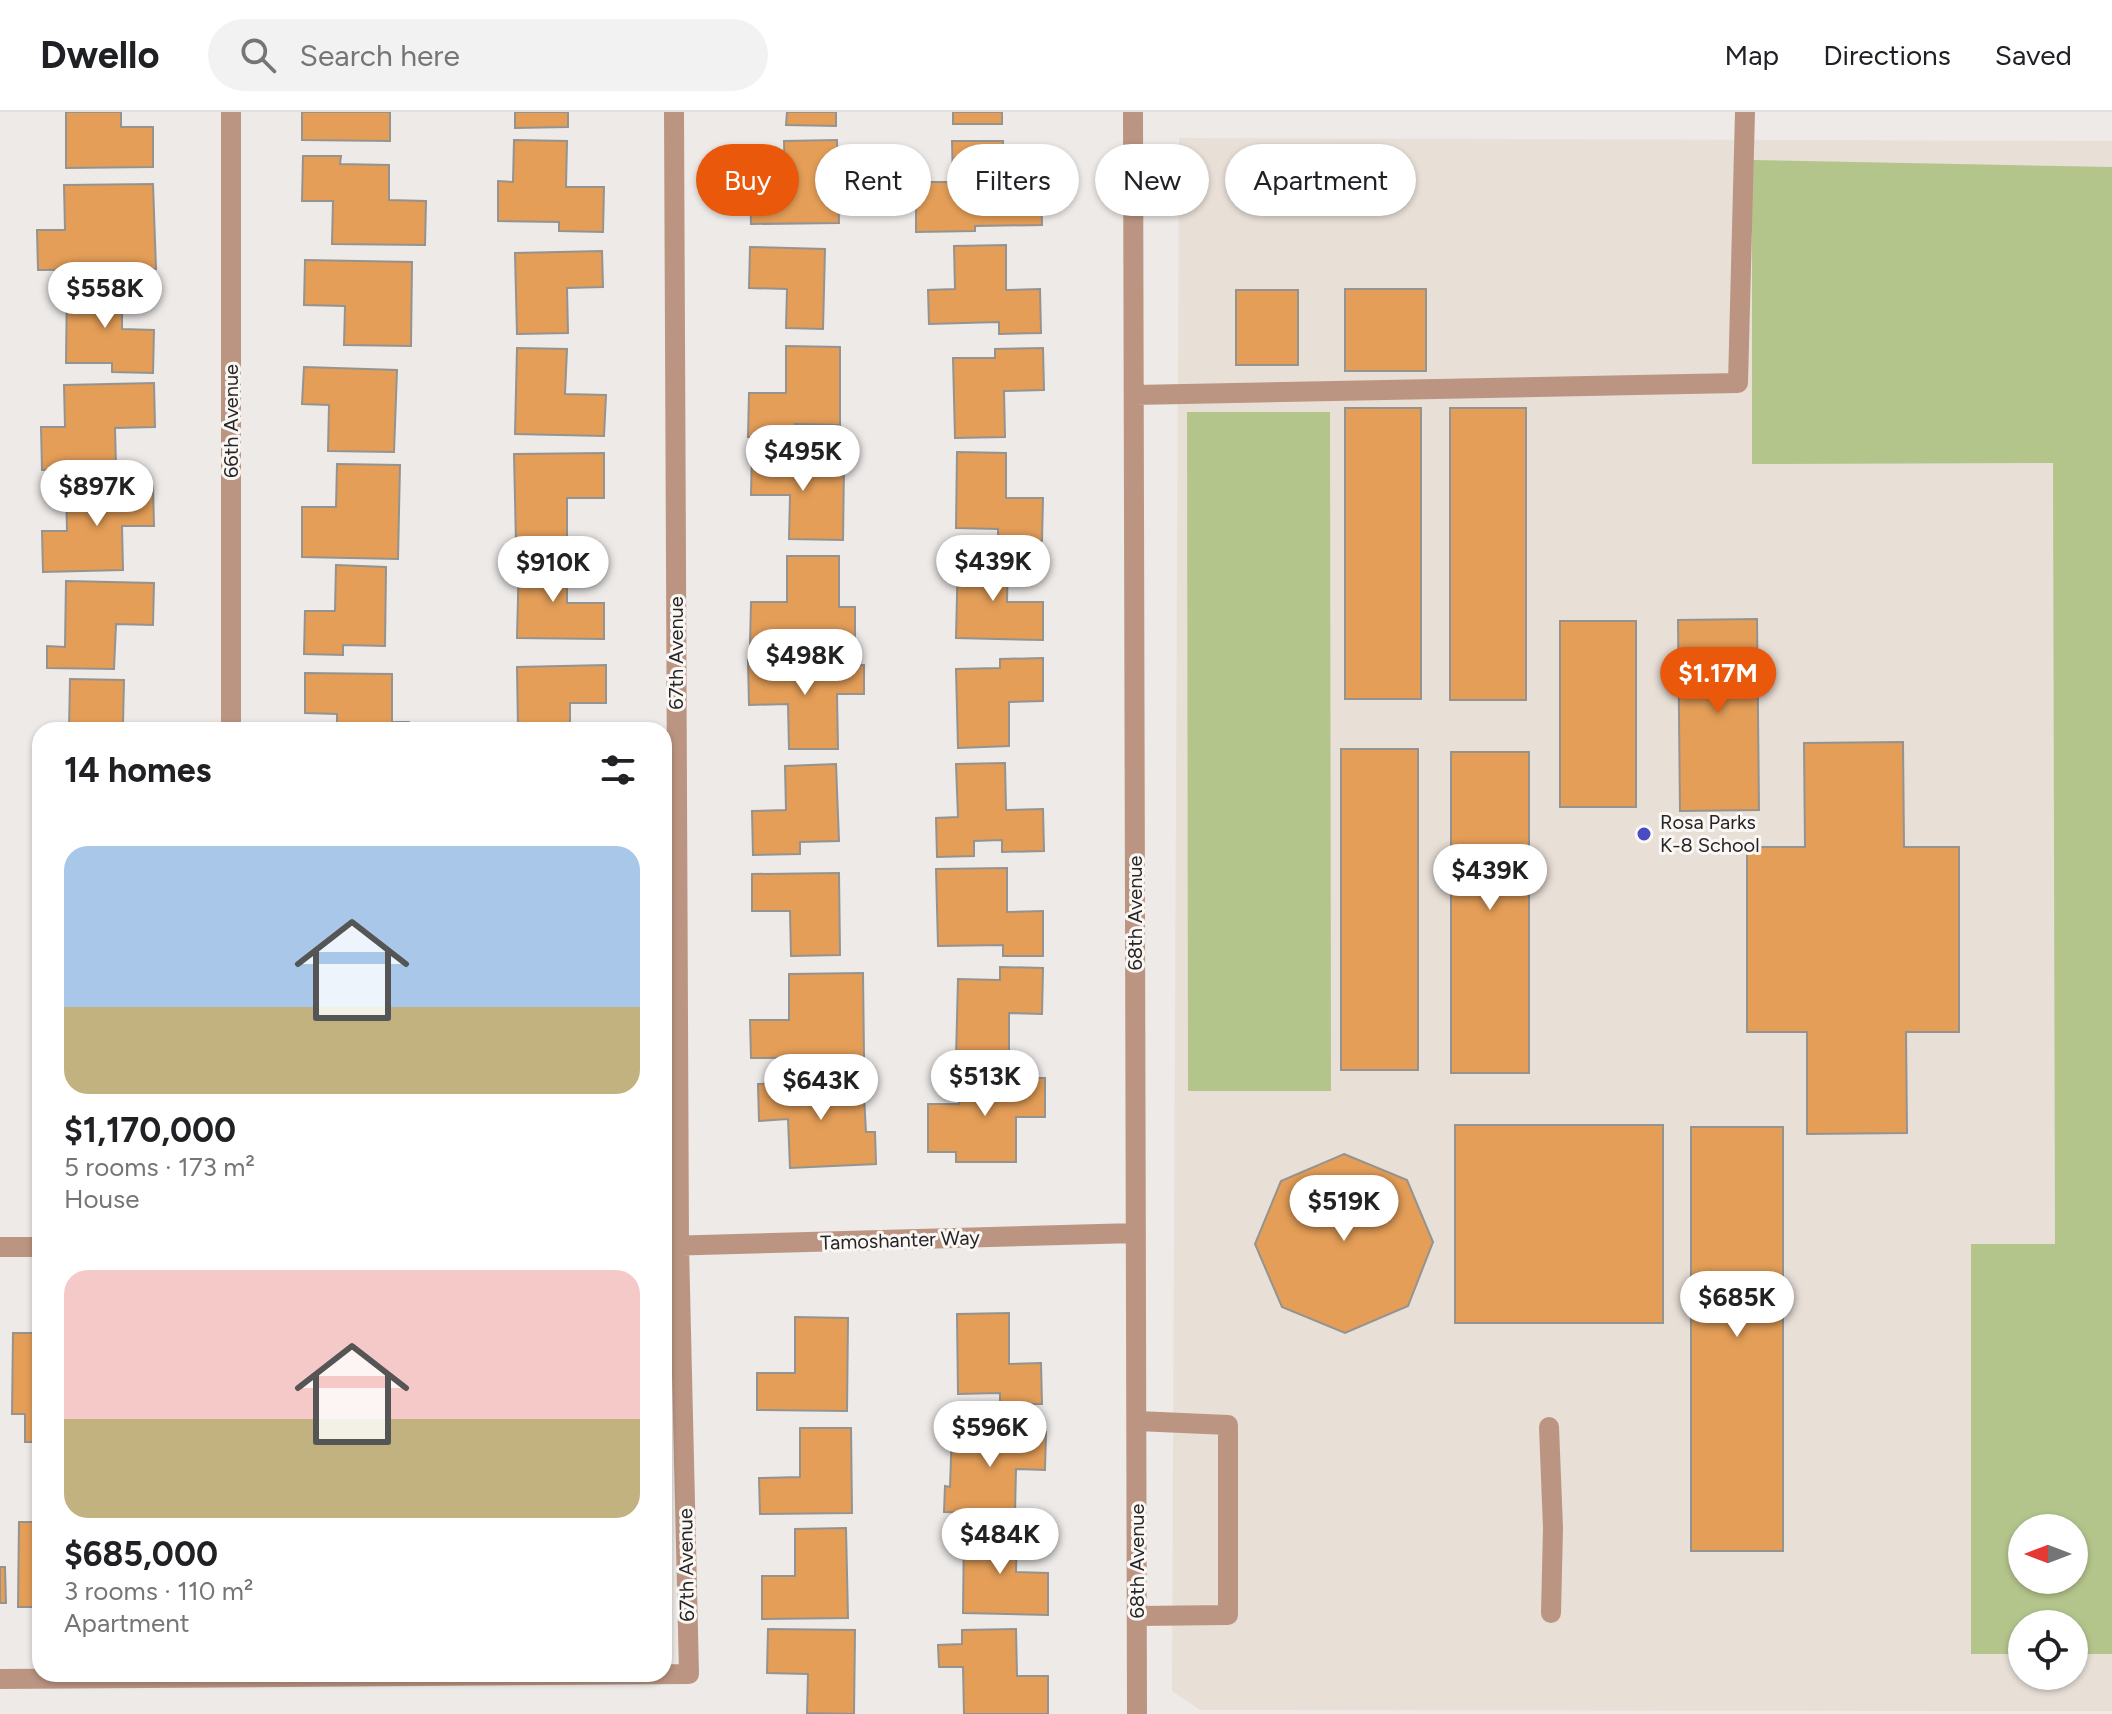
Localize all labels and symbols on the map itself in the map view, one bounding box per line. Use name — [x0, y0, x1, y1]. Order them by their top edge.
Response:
pin: $558K — [49, 262, 161, 330]
street label: 66th Avenue — [219, 364, 243, 478]
pin: $495K — [747, 425, 859, 493]
pin: $897K — [41, 460, 153, 528]
pin: $439K — [937, 535, 1049, 603]
pin: $910K — [497, 536, 609, 604]
street label: 67th Avenue — [664, 596, 688, 710]
pin: $498K — [749, 629, 861, 697]
pin: $1.17M — [1653, 647, 1783, 715]
place label: Rosa Parks K-8 School — [1660, 810, 1760, 857]
marker: Rosa Parks K-8 School — [1635, 825, 1653, 843]
pin: $439K — [1434, 844, 1546, 912]
street label: 68th Avenue — [1123, 855, 1147, 970]
pin: $513K — [929, 1050, 1041, 1118]
pin: $643K — [765, 1054, 877, 1122]
pin: $519K — [1288, 1175, 1400, 1243]
street label: Tamoshanter Way — [820, 1225, 981, 1255]
pin: $685K — [1681, 1271, 1793, 1339]
pin: $596K — [934, 1401, 1046, 1469]
street label: 68th Avenue — [1125, 1503, 1149, 1618]
street label: 67th Avenue — [673, 1508, 699, 1622]
pin: $484K — [944, 1508, 1056, 1576]
north arrow — [2008, 1514, 2088, 1594]

